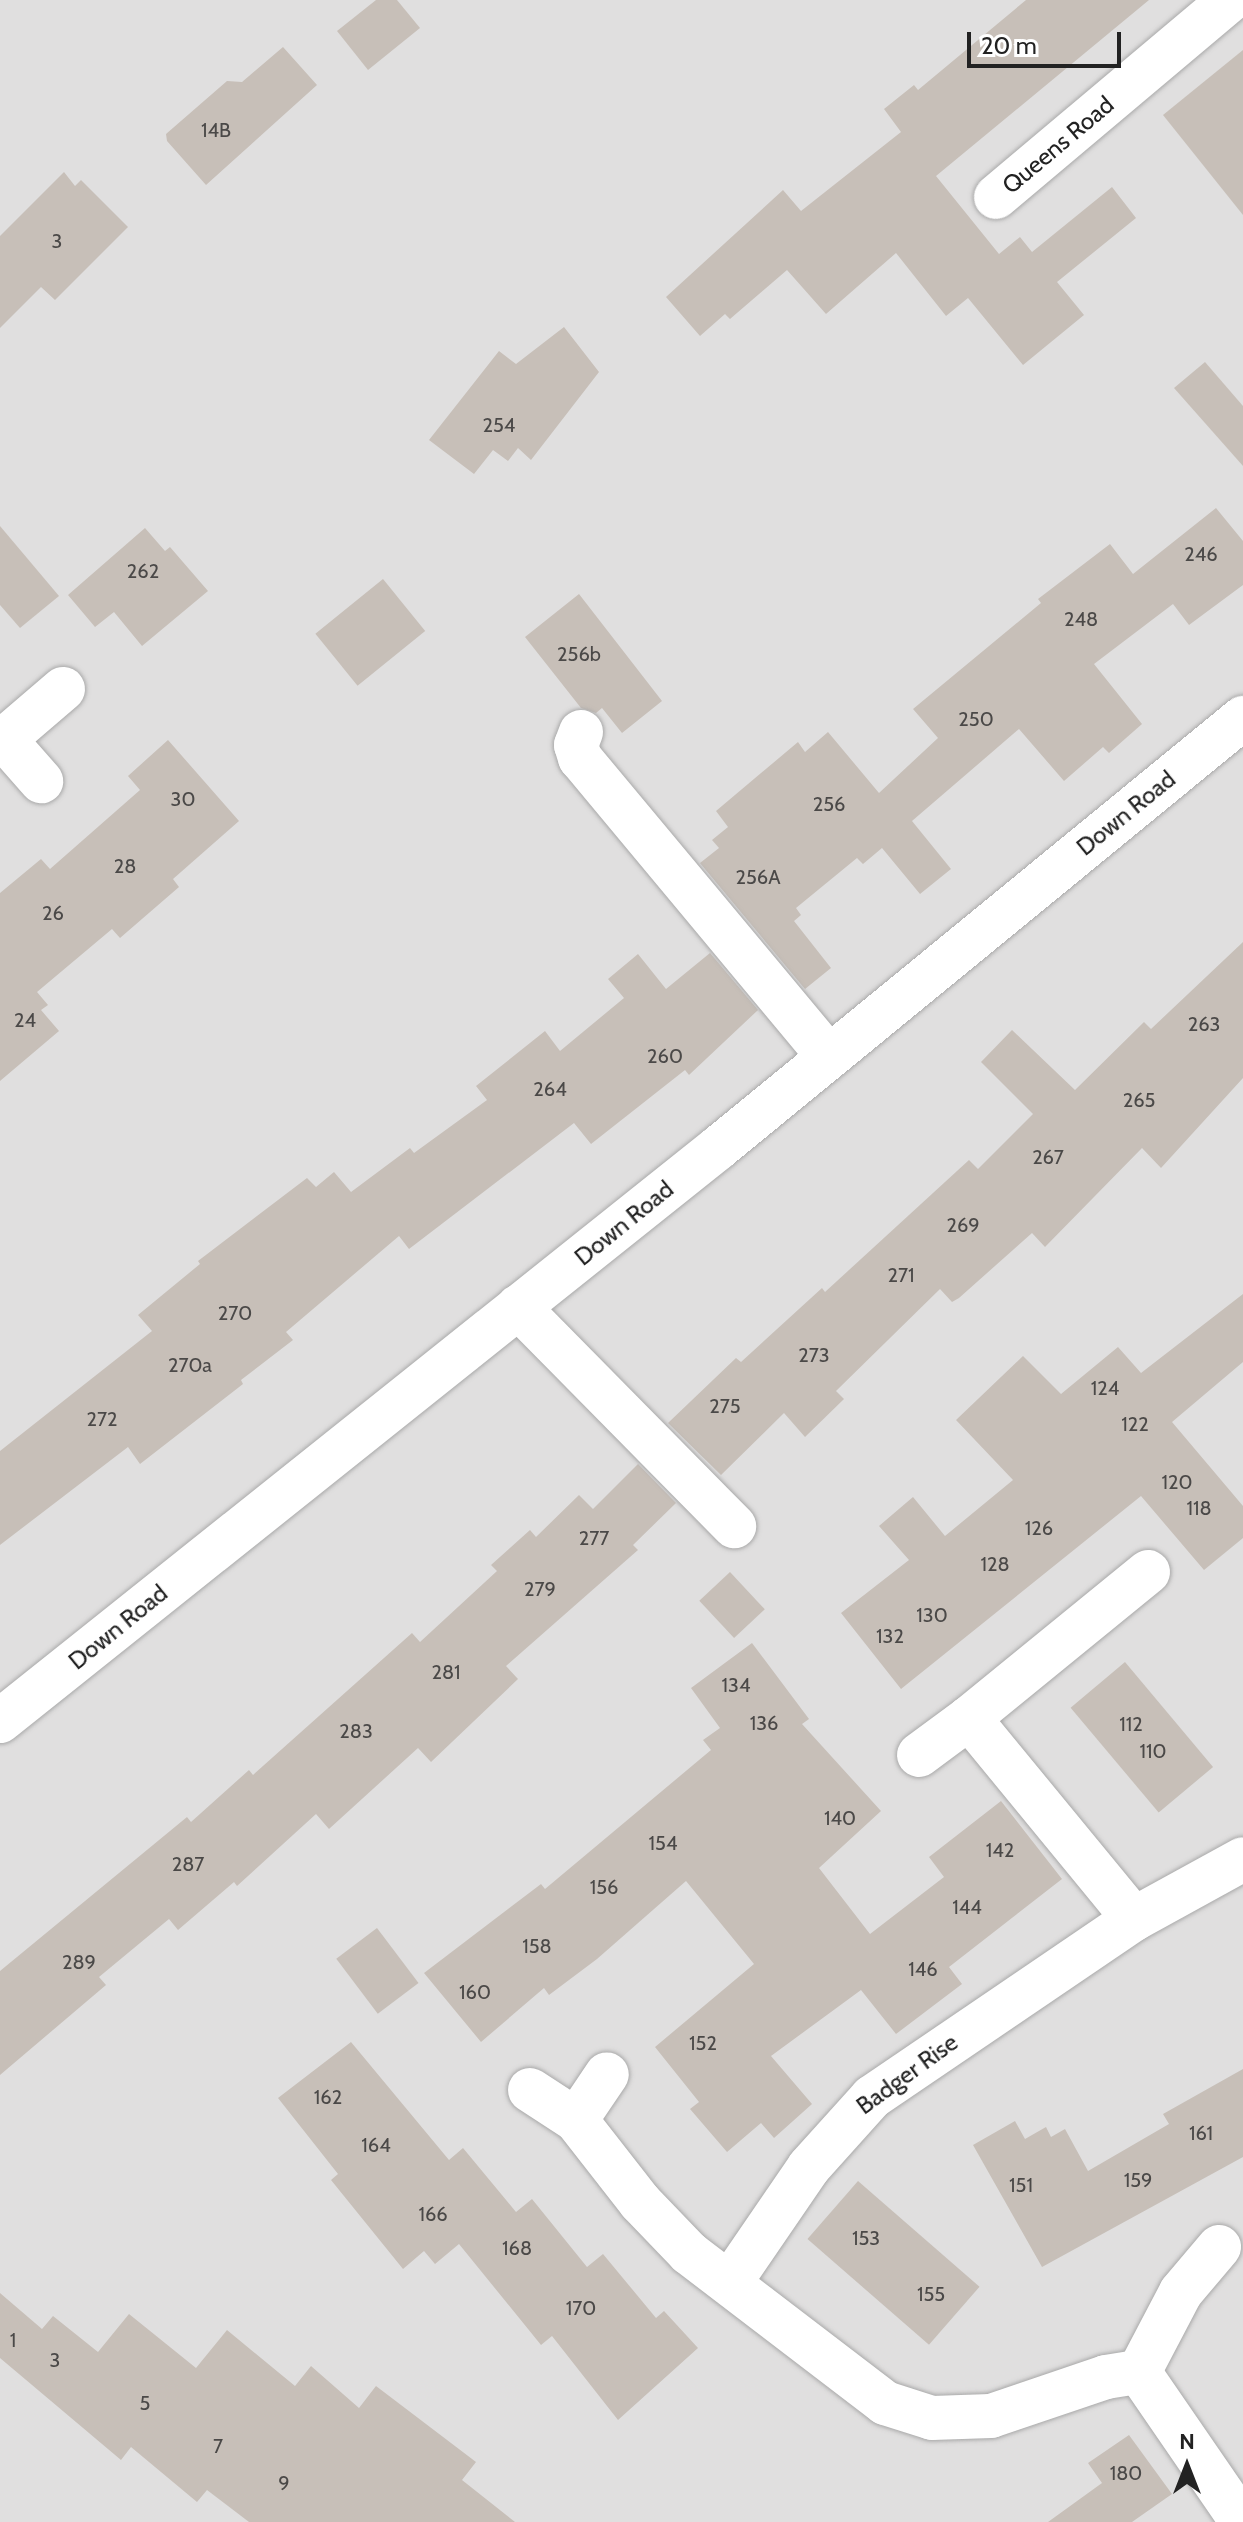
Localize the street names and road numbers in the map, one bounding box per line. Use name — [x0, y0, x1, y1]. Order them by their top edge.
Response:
street label: Queens Road — [997, 90, 1119, 200]
street label: Down Road — [1071, 764, 1181, 862]
street label: Down Road — [569, 1174, 679, 1272]
street label: Down Road — [63, 1578, 173, 1676]
street label: Badger Rise — [851, 2028, 963, 2120]

